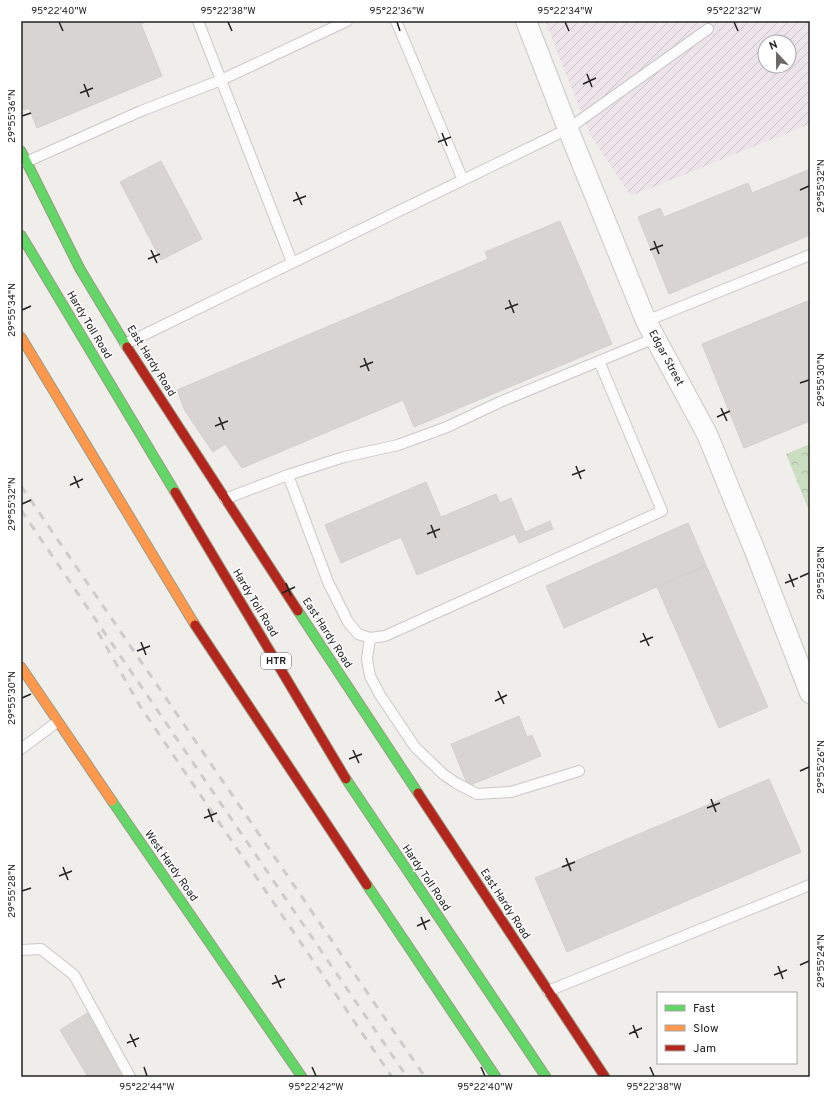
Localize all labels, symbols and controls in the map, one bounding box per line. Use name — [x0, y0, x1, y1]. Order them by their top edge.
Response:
text: 95°22'40"W — [31, 5, 87, 18]
text: 95°22'38"W — [200, 5, 256, 18]
text: 95°22'36"W — [369, 5, 425, 18]
text: 95°22'34"W — [537, 5, 593, 18]
text: 95°22'32"W — [706, 5, 762, 18]
north arrow — [757, 34, 797, 74]
text: N — [767, 38, 780, 54]
text: 29°55'36"N — [6, 89, 19, 143]
text: 29°55'32"N — [815, 159, 828, 213]
text: 29°55'34"N — [6, 283, 19, 337]
street label: Hardy Toll Road — [63, 288, 115, 362]
street label: East Hardy Road — [123, 323, 179, 399]
street label: Edgar Street — [645, 327, 687, 389]
text: 29°55'30"N — [815, 353, 828, 407]
text: 29°55'32"N — [6, 477, 19, 531]
text: 29°55'28"N — [815, 546, 828, 600]
street label: Hardy Toll Road — [229, 566, 281, 640]
street label: East Hardy Road — [299, 595, 355, 671]
road number: HTR — [261, 653, 291, 669]
text: 29°55'30"N — [6, 671, 19, 725]
text: 29°55'26"N — [815, 740, 828, 794]
street label: West Hardy Road — [141, 828, 201, 904]
street label: Hardy Toll Road — [399, 842, 453, 914]
text: 29°55'28"N — [6, 864, 19, 918]
street label: East Hardy Road — [477, 866, 533, 942]
text: 29°55'24"N — [815, 934, 828, 988]
legend — [657, 992, 797, 1064]
text: Fast — [693, 1001, 715, 1017]
text: Slow — [693, 1021, 719, 1037]
text: Jam — [693, 1041, 716, 1057]
text: 95°22'44"W — [119, 1081, 175, 1094]
text: 95°22'42"W — [288, 1081, 344, 1094]
text: 95°22'40"W — [457, 1081, 513, 1094]
text: 95°22'38"W — [626, 1081, 682, 1094]

